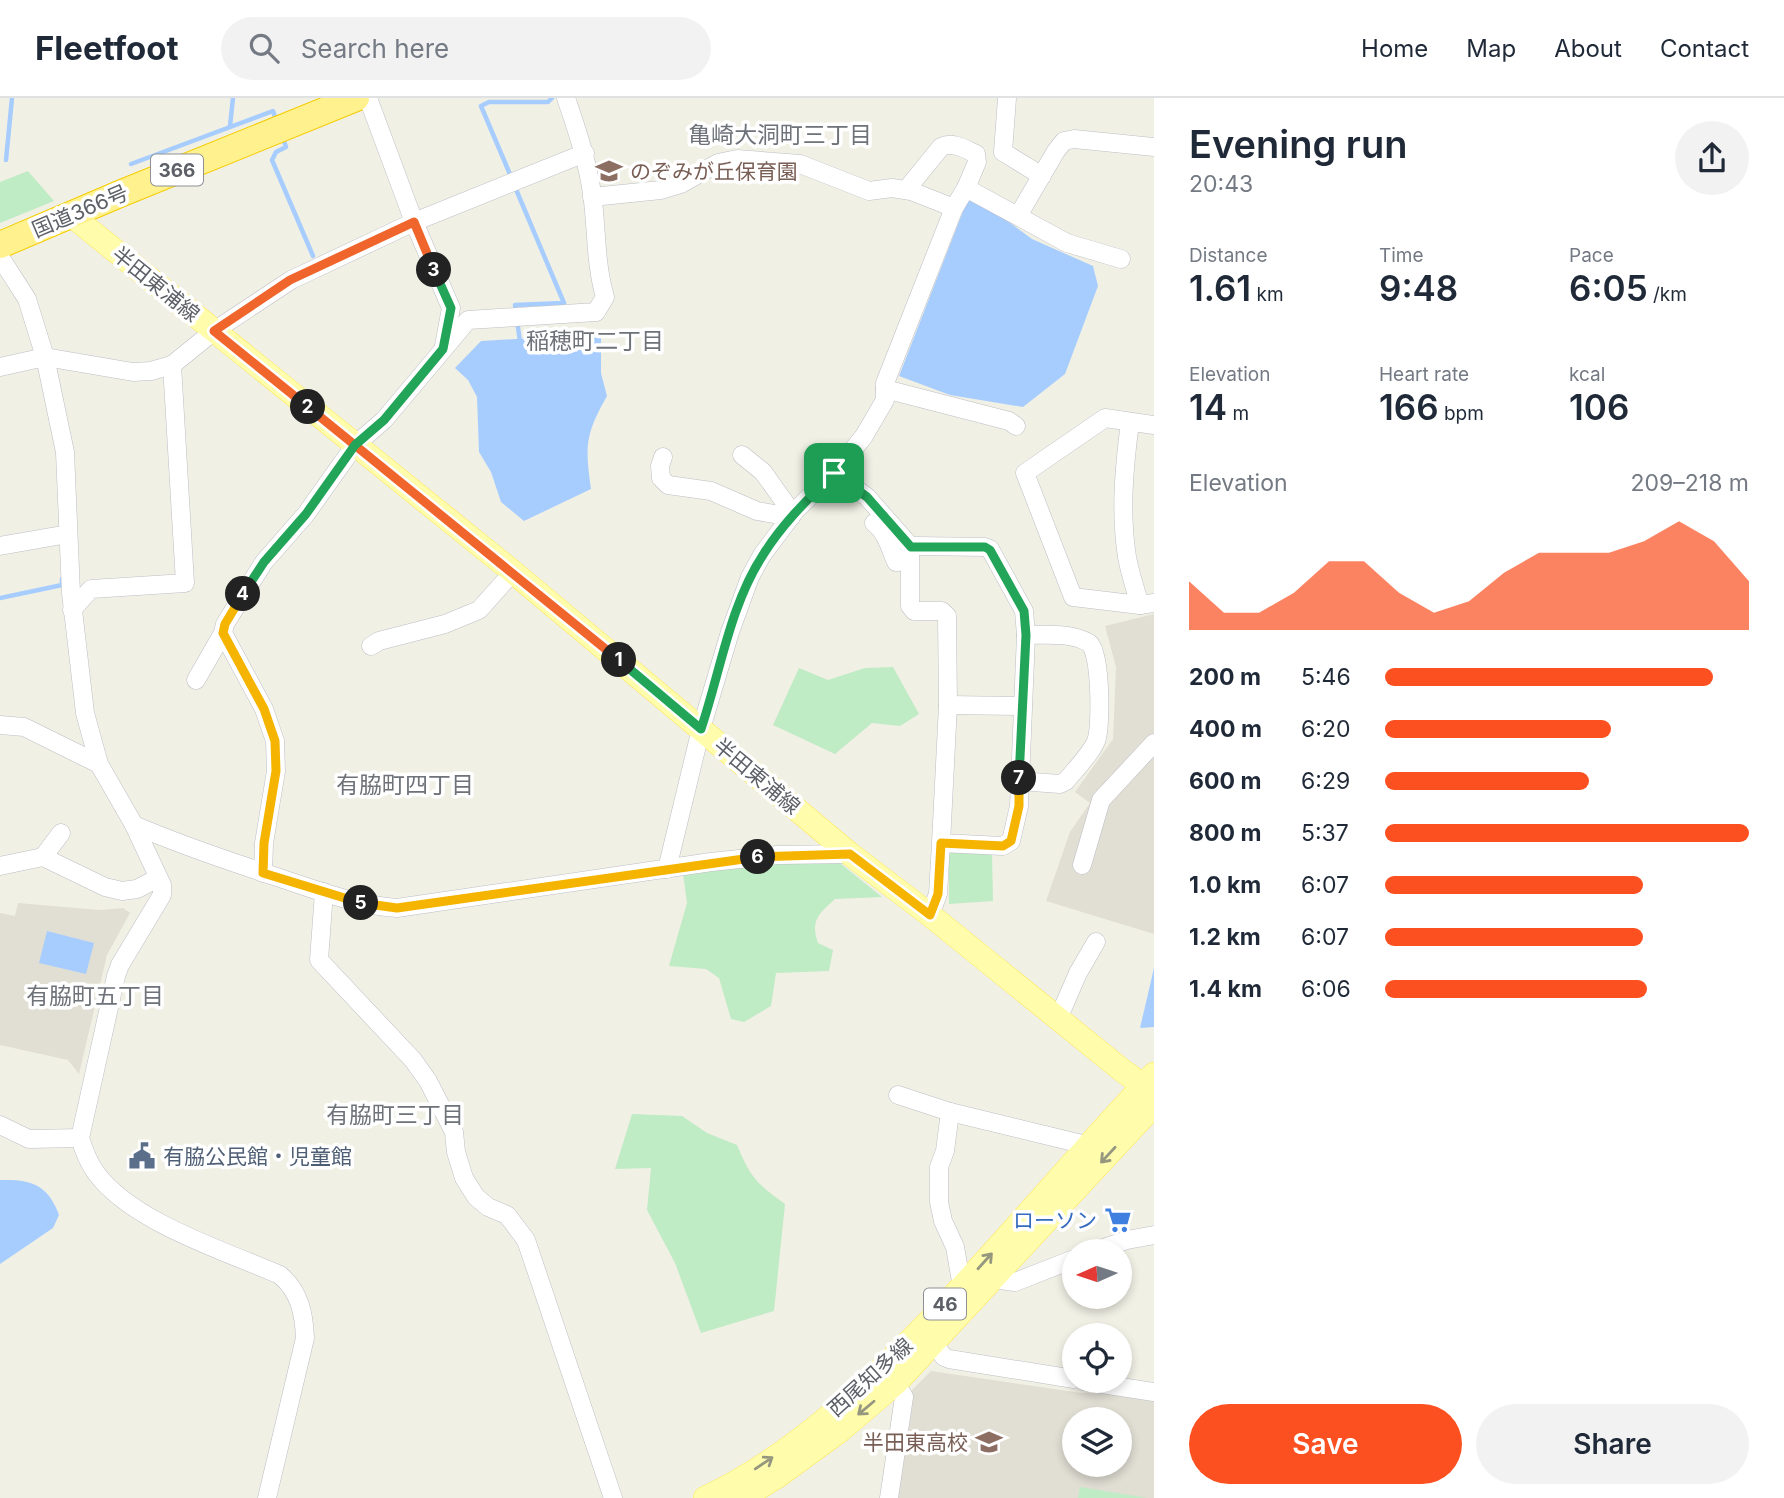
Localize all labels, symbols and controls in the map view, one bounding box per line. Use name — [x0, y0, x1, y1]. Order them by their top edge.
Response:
search box — [221, 17, 711, 80]
text: Fleetfoot — [35, 28, 179, 68]
icon: search — [245, 29, 283, 67]
text: Search here — [301, 33, 449, 64]
text: Home — [1361, 34, 1428, 63]
text: Map — [1466, 34, 1516, 63]
text: About — [1554, 34, 1622, 63]
text: Contact — [1660, 34, 1749, 63]
district label: 亀崎大洞町三丁目 — [688, 121, 872, 149]
text: Evening run — [1189, 121, 1407, 167]
button: share — [1675, 121, 1749, 195]
road number: 366 — [151, 155, 203, 186]
school or university icon: のぞみが丘保育園 — [594, 156, 624, 186]
place label: のぞみが丘保育園 — [630, 159, 798, 184]
text: 20:43 — [1189, 170, 1253, 198]
street label: 国道366号 — [28, 180, 132, 242]
street label: 半田東浦線 — [107, 241, 205, 327]
text: Distance — [1189, 244, 1267, 267]
text: Time — [1379, 244, 1424, 267]
text: Pace — [1569, 244, 1614, 267]
pin: 3 — [416, 252, 452, 288]
text: 3 — [427, 258, 440, 281]
text: 1.61 — [1189, 267, 1251, 309]
text: 9:48 — [1379, 267, 1458, 309]
text: 6:05 — [1569, 267, 1648, 309]
text: km — [1251, 283, 1284, 306]
text: /km — [1648, 283, 1687, 306]
district label: 稲穂町二丁目 — [526, 327, 664, 355]
text: Elevation — [1189, 363, 1270, 386]
text: Heart rate — [1379, 363, 1469, 386]
text: kcal — [1569, 363, 1605, 386]
text: 14 — [1189, 386, 1227, 428]
text: 166 — [1379, 386, 1439, 428]
text: 106 — [1569, 386, 1629, 428]
pin: 2 — [290, 390, 326, 424]
text: 2 — [302, 395, 313, 418]
text: m — [1227, 402, 1249, 425]
text: bpm — [1439, 402, 1484, 425]
pin — [804, 443, 864, 503]
icon: arrive — [815, 454, 853, 492]
text: Elevation — [1189, 469, 1288, 497]
text: 209–218 m — [1630, 469, 1749, 497]
pin: 4 — [226, 576, 260, 612]
text: 4 — [236, 582, 249, 605]
pin: 1 — [602, 642, 636, 678]
text: 1 — [614, 648, 623, 671]
text: 200 m — [1189, 663, 1261, 691]
text: 5:46 — [1301, 663, 1351, 691]
text: 400 m — [1189, 715, 1262, 743]
text: 6:20 — [1301, 715, 1350, 743]
street label: 半田東浦線 — [709, 733, 805, 819]
pin: 7 — [1002, 760, 1036, 796]
text: 7 — [1013, 766, 1024, 789]
text: 600 m — [1189, 767, 1261, 795]
text: 6:29 — [1301, 767, 1350, 795]
district label: 有脇町四丁目 — [336, 771, 474, 799]
text: 800 m — [1189, 819, 1261, 847]
text: 5:37 — [1301, 819, 1349, 847]
pin: 6 — [740, 840, 776, 874]
text: 6 — [751, 845, 764, 868]
text: 1.0 km — [1189, 871, 1261, 899]
text: 6:07 — [1301, 871, 1349, 899]
pin: 5 — [344, 886, 378, 920]
text: 5 — [354, 891, 367, 914]
text: 1.2 km — [1189, 923, 1261, 951]
text: 6:07 — [1301, 923, 1349, 951]
text: 1.4 km — [1189, 975, 1262, 1003]
text: 6:06 — [1301, 975, 1351, 1003]
district label: 有脇町五丁目 — [26, 982, 164, 1010]
district label: 有脇町三丁目 — [326, 1101, 464, 1129]
public building icon: 有脇公民館・児童館 — [127, 1141, 157, 1171]
place label: 有脇公民館・児童館 — [163, 1144, 352, 1169]
one-way arrow — [1099, 1146, 1116, 1163]
supermarket icon: ローソン — [1103, 1205, 1133, 1235]
place label: ローソン — [1013, 1208, 1097, 1233]
north arrow — [1062, 1239, 1132, 1309]
map controls — [1062, 1239, 1132, 1477]
one-way arrow — [977, 1252, 993, 1270]
road number: 46 — [924, 1288, 966, 1320]
button: locate — [1062, 1323, 1132, 1393]
street label: 西尾知多線 — [823, 1333, 917, 1421]
one-way arrow — [858, 1400, 876, 1416]
button: Save — [1189, 1404, 1462, 1484]
button: Share — [1476, 1404, 1749, 1484]
button: layers — [1062, 1407, 1132, 1477]
school or university icon: 半田東高校 — [974, 1427, 1004, 1457]
place label: 半田東高校 — [863, 1430, 968, 1455]
one-way arrow — [753, 1456, 773, 1470]

